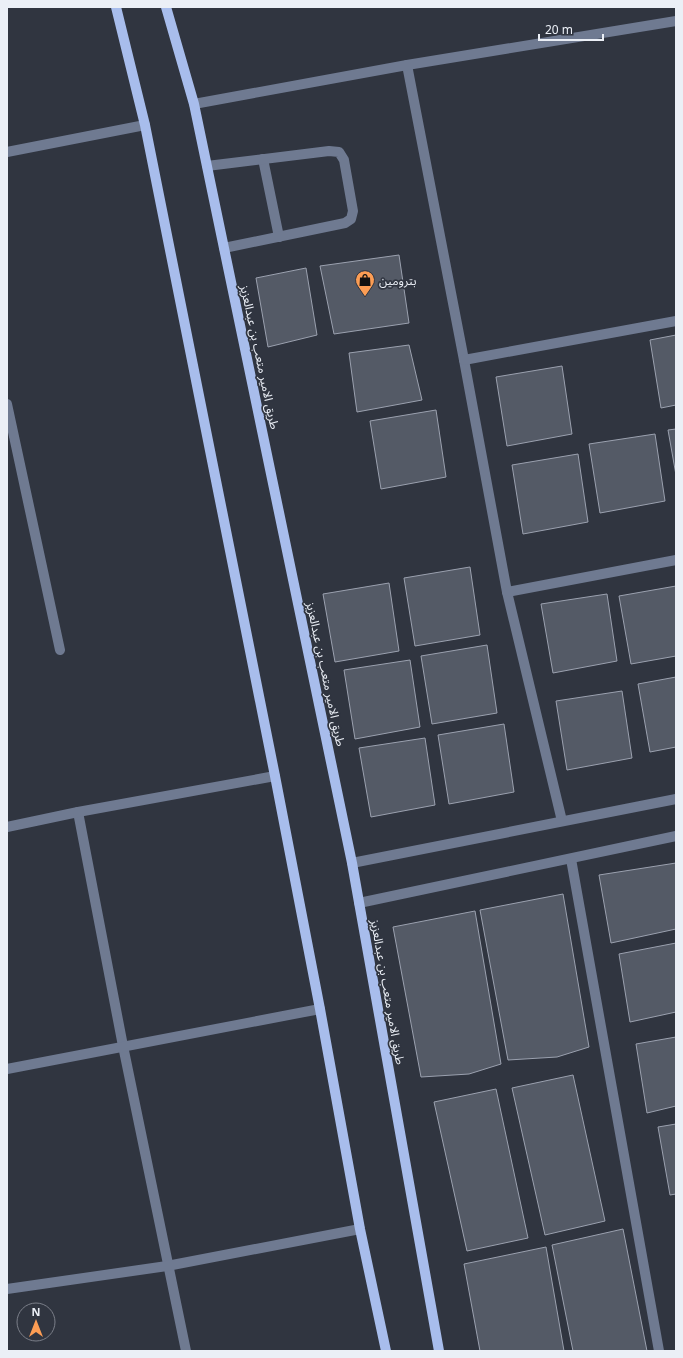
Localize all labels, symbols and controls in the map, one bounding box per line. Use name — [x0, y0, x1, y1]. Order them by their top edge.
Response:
scale bar — [539, 16, 603, 42]
text: 20 m — [545, 21, 573, 38]
shop icon: بترومين — [354, 269, 376, 297]
place label: بترومين — [379, 272, 416, 289]
street label: طريق الامير متعب بن عبدالعزيز — [236, 282, 284, 431]
street label: طريق الامير متعب بن عبدالعزيز — [302, 599, 350, 748]
street label: طريق الامير متعب بن عبدالعزيز — [367, 917, 409, 1066]
north arrow — [16, 1302, 56, 1342]
text: N — [32, 1304, 40, 1319]

